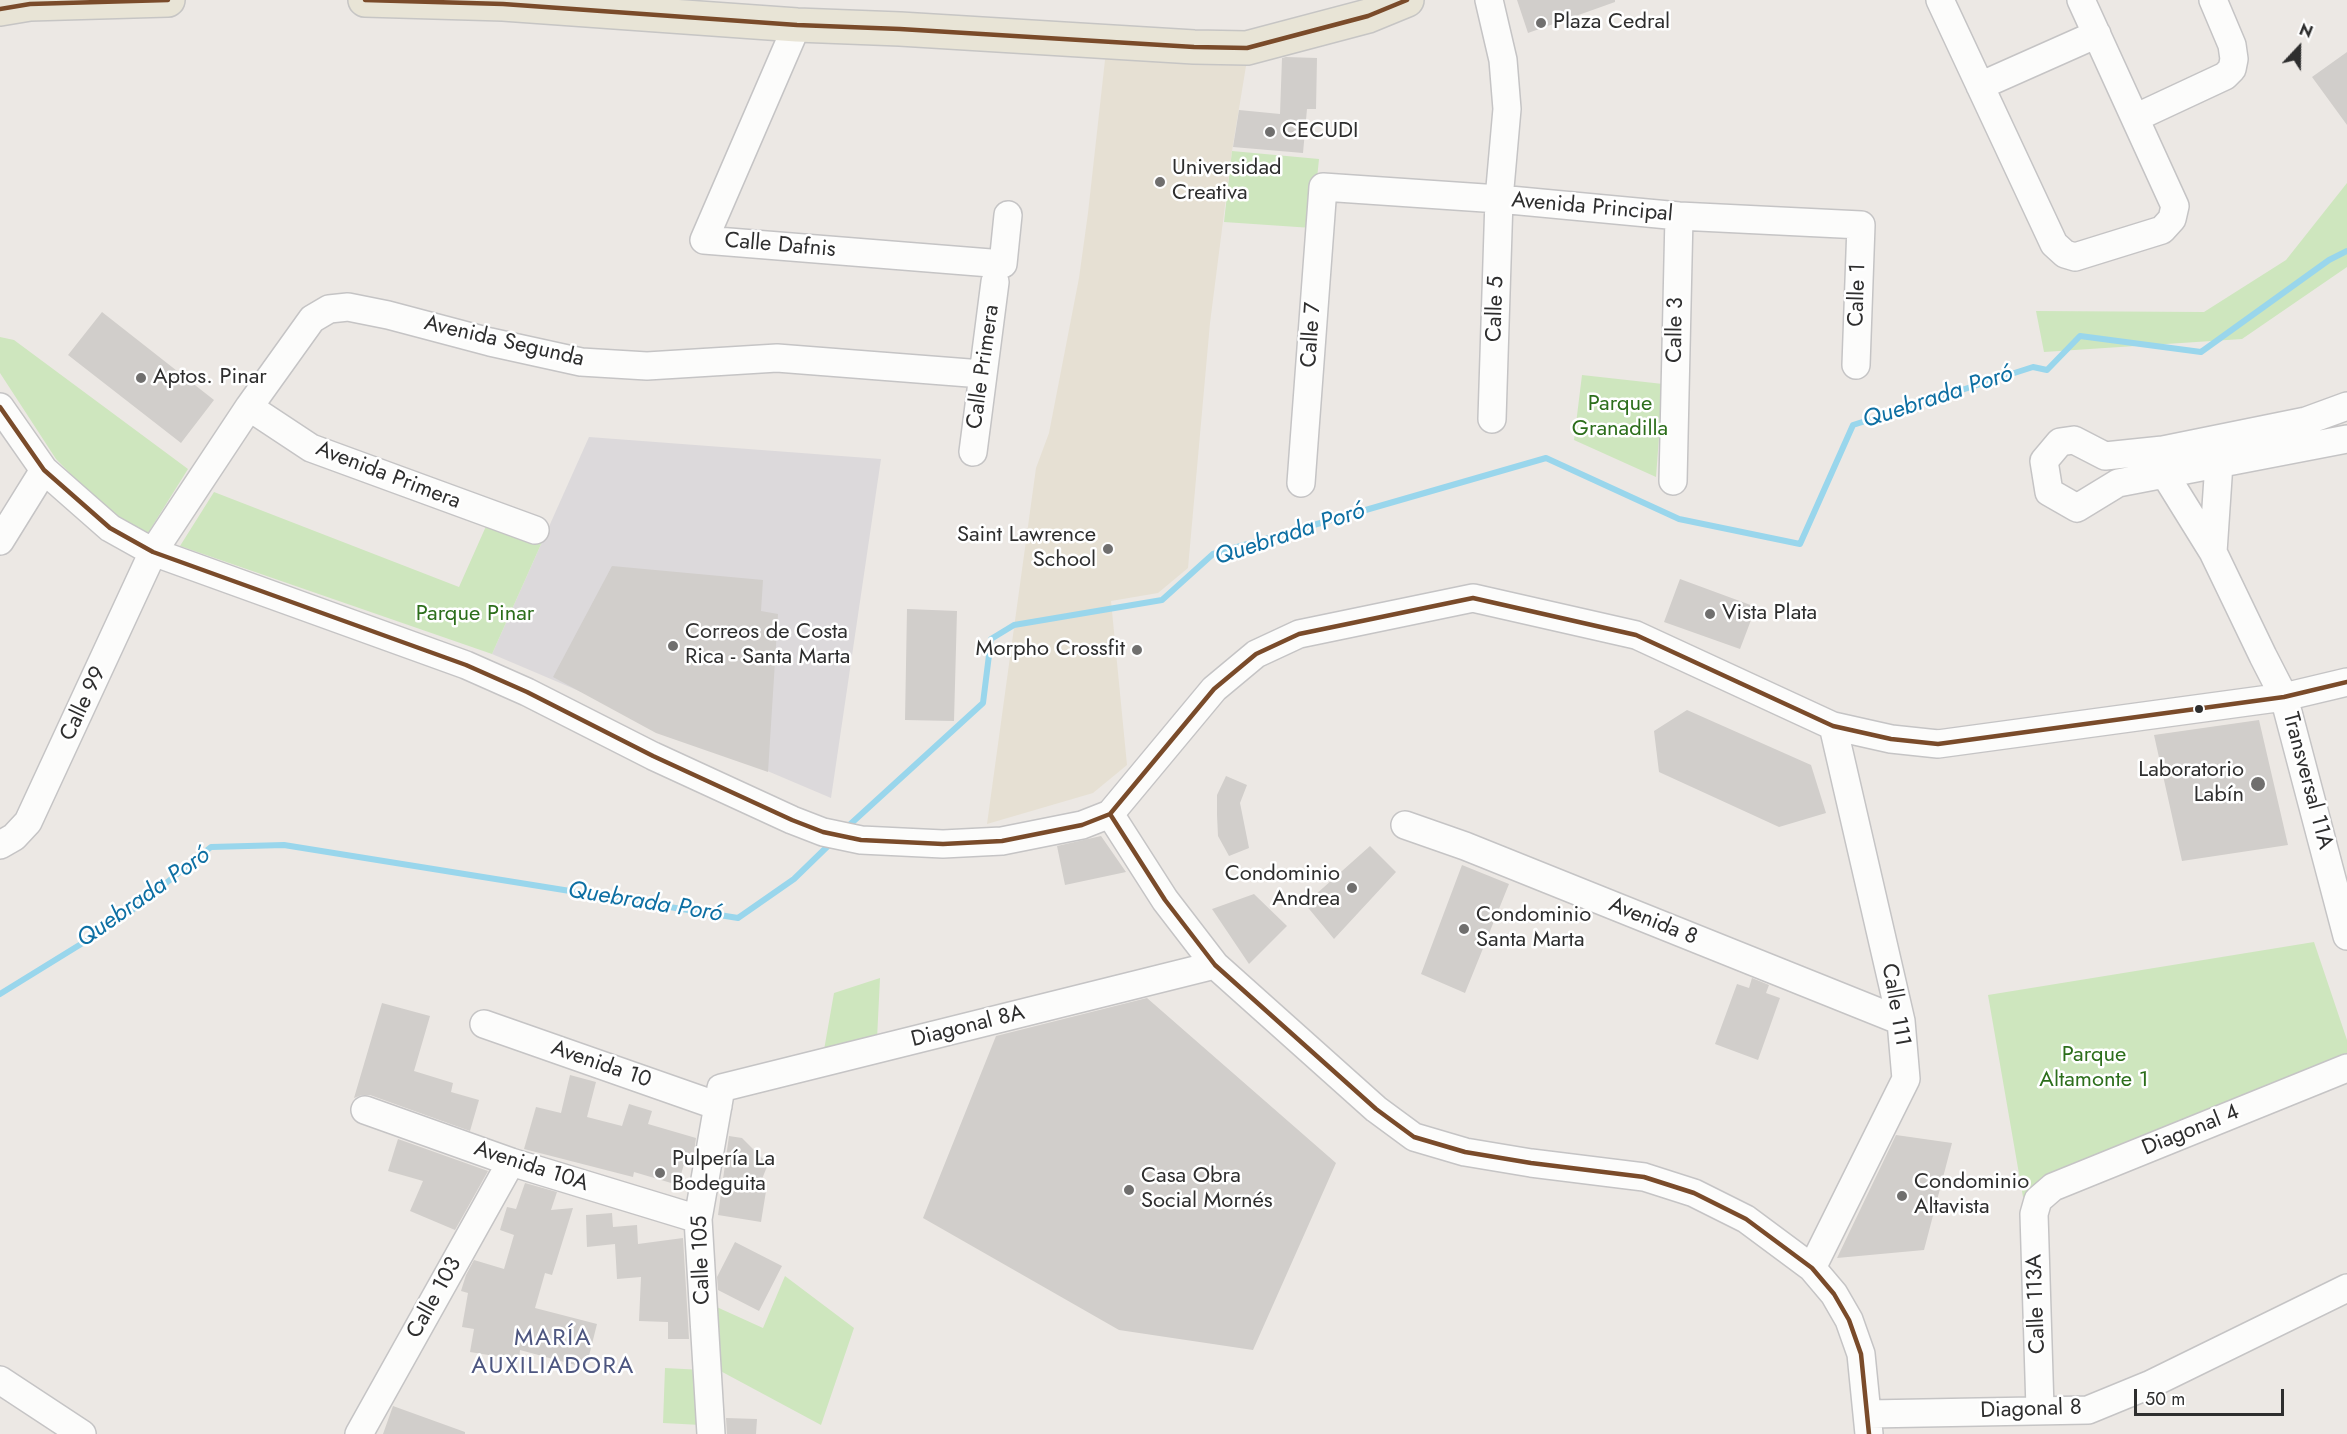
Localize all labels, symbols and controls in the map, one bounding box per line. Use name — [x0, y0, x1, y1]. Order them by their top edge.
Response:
place label: Plaza Cedral — [1553, 10, 1670, 36]
marker: Plaza Cedral — [1534, 16, 1548, 30]
north arrow — [2269, 18, 2329, 78]
text: N — [2296, 18, 2316, 44]
place label: CECUDI — [1282, 119, 1358, 145]
marker: CECUDI — [1263, 125, 1277, 139]
place label: Universidad Creativa — [1172, 156, 1282, 208]
marker: Universidad Creativa — [1153, 175, 1167, 189]
street label: Avenida Principal — [1510, 188, 1674, 228]
street label: Calle Dafnis — [723, 228, 837, 264]
street label: Calle 1 — [1844, 263, 1872, 327]
street label: Calle 5 — [1482, 276, 1510, 342]
street label: Calle 3 — [1662, 297, 1690, 363]
street label: Calle 7 — [1297, 302, 1327, 368]
street label: Calle Primera — [962, 303, 1006, 431]
street label: Avenida Segunda — [422, 311, 586, 373]
water label: Quebrada Poró — [1859, 360, 2017, 436]
place label: Aptos. Pinar — [153, 365, 267, 391]
marker: Aptos. Pinar — [134, 371, 148, 385]
park label: Parque Granadilla — [1572, 392, 1668, 444]
street label: Avenida Primera — [312, 436, 464, 516]
water label: Quebrada Poró — [1211, 497, 1369, 573]
place label: Saint Lawrence School — [957, 523, 1096, 574]
marker: Saint Lawrence School — [1101, 542, 1115, 556]
place label: Vista Plata — [1722, 601, 1817, 627]
park label: Parque Pinar — [416, 602, 534, 628]
marker: Vista Plata — [1703, 607, 1717, 621]
place label: Correos de Costa Rica - Santa Marta — [685, 620, 850, 672]
place label: Morpho Crossfit — [976, 637, 1125, 663]
marker: Correos de Costa Rica - Santa Marta — [666, 639, 680, 653]
marker: Morpho Crossfit — [1130, 643, 1144, 657]
street label: Calle 99 — [55, 663, 113, 745]
unlabelled marker — [2193, 703, 2205, 715]
street label: Transversal 11A — [2276, 710, 2338, 852]
place label: Laboratorio Labín — [2138, 758, 2244, 810]
marker: Laboratorio Labín — [2249, 775, 2267, 793]
water label: Quebrada Poró — [72, 841, 216, 955]
place label: Condominio Andrea — [1225, 862, 1340, 914]
water label: Quebrada Poró — [566, 877, 724, 929]
marker: Condominio Andrea — [1345, 881, 1359, 895]
street label: Avenida 8 — [1605, 892, 1701, 952]
place label: Condominio Santa Marta — [1476, 903, 1591, 954]
marker: Condominio Santa Marta — [1457, 922, 1471, 936]
street label: Calle 111 — [1875, 962, 1915, 1048]
street label: Diagonal 8A — [909, 1000, 1027, 1054]
street label: Avenida 10 — [547, 1036, 655, 1094]
park label: Parque Altamonte 1 — [2039, 1043, 2149, 1094]
street label: Diagonal 4 — [2139, 1100, 2243, 1162]
street label: Avenida 10A — [470, 1136, 592, 1198]
place label: Pulpería La Bodeguita — [672, 1147, 775, 1198]
place label: Casa Obra Social Mornés — [1141, 1164, 1273, 1216]
marker: Pulpería La Bodeguita — [653, 1166, 667, 1180]
place label: Condominio Altavista — [1914, 1170, 2029, 1222]
marker: Casa Obra Social Mornés — [1122, 1183, 1136, 1197]
marker: Condominio Altavista — [1895, 1189, 1909, 1203]
street label: Calle 105 — [687, 1215, 717, 1305]
street label: Calle 103 — [402, 1253, 468, 1343]
street label: Calle 113A — [2022, 1254, 2052, 1354]
district label: MARÍA AUXILIADORA — [471, 1325, 635, 1381]
scale bar — [2137, 1377, 2287, 1415]
text: 50 m — [2145, 1386, 2185, 1412]
street label: Diagonal 8 — [1980, 1395, 2082, 1425]

